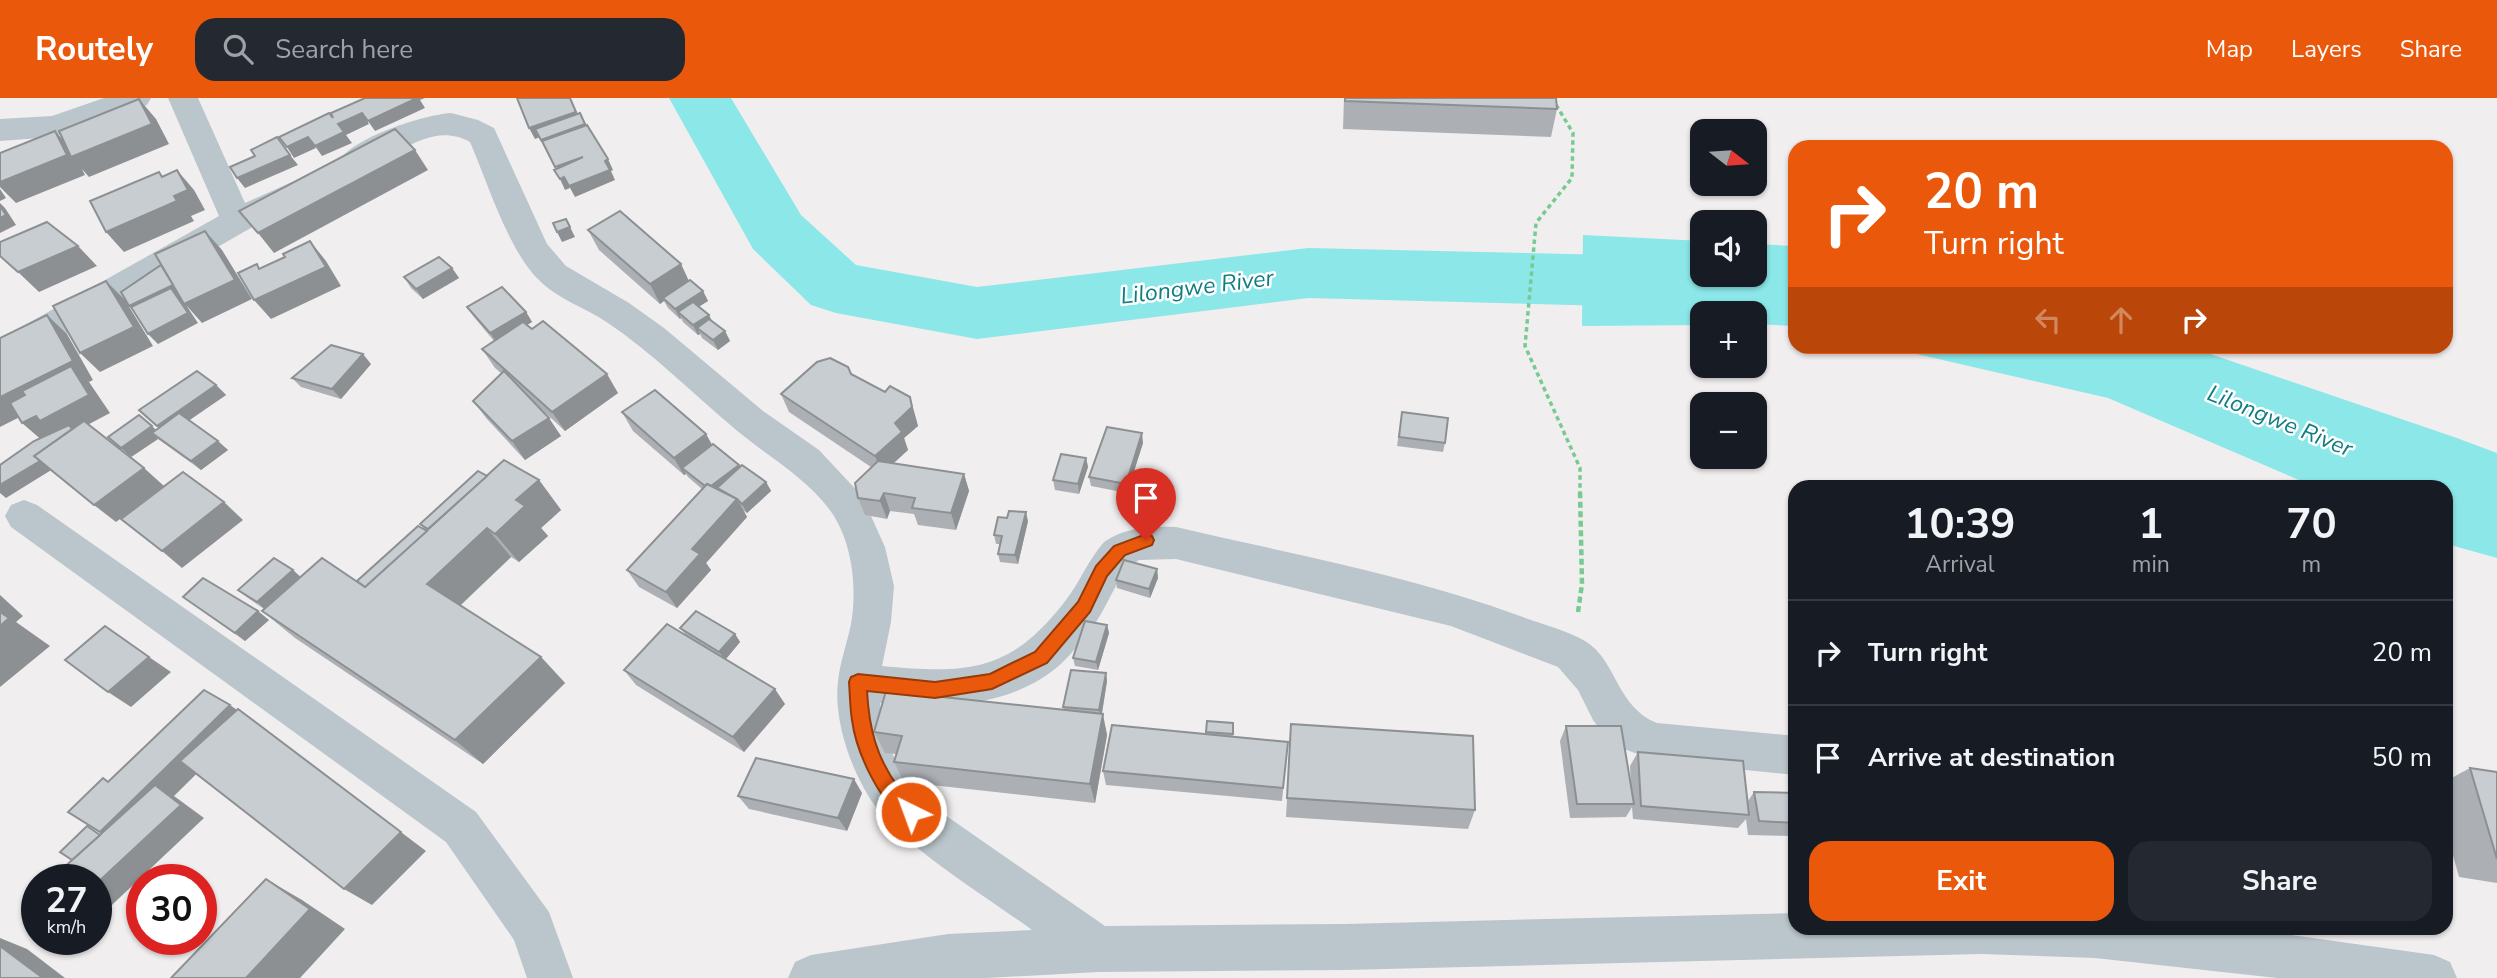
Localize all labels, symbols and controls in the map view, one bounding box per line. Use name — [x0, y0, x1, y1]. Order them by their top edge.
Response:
search box — [195, 18, 685, 81]
text: Routely — [35, 27, 153, 72]
icon: search — [219, 30, 257, 68]
text: Search here — [275, 32, 413, 67]
text: Map — [2206, 33, 2253, 65]
text: Layers — [2291, 33, 2362, 65]
text: Share — [2400, 33, 2462, 65]
north arrow — [1690, 119, 1768, 196]
map controls — [1690, 119, 1767, 469]
text: 20 m — [1924, 158, 2039, 225]
icon: right — [1809, 168, 1900, 259]
button: sound — [1690, 210, 1767, 287]
text: Turn right — [1924, 222, 2064, 265]
water label: Lilongwe River — [1119, 262, 1276, 312]
button: + — [1690, 301, 1767, 378]
icon: left — [2029, 301, 2067, 339]
icon: ahead — [2102, 301, 2140, 339]
icon: right — [2175, 301, 2213, 339]
water label: Lilongwe River — [2203, 378, 2358, 465]
button: − — [1690, 392, 1767, 469]
pin — [1116, 468, 1176, 540]
icon: arrive — [1127, 479, 1165, 517]
text: 10:39 — [1904, 496, 2016, 553]
text: 1 — [2138, 496, 2163, 553]
text: 70 — [2286, 496, 2337, 553]
text: Arrival — [1925, 549, 1995, 580]
text: min — [2132, 549, 2170, 580]
text: m — [2302, 549, 2321, 580]
icon: right — [1809, 634, 1847, 672]
text: Turn right — [1868, 635, 1987, 670]
text: 20 m — [2372, 635, 2432, 670]
icon: arrive — [1809, 739, 1847, 777]
text: Arrive at destination — [1868, 740, 2115, 775]
text: 50 m — [2372, 740, 2432, 775]
position arrow — [874, 775, 948, 849]
button: Exit — [1809, 841, 2114, 921]
button: Share — [2128, 841, 2432, 921]
speed limit sign: 30 — [126, 864, 217, 955]
text: 27 — [45, 877, 88, 924]
text: km/h — [47, 915, 86, 939]

